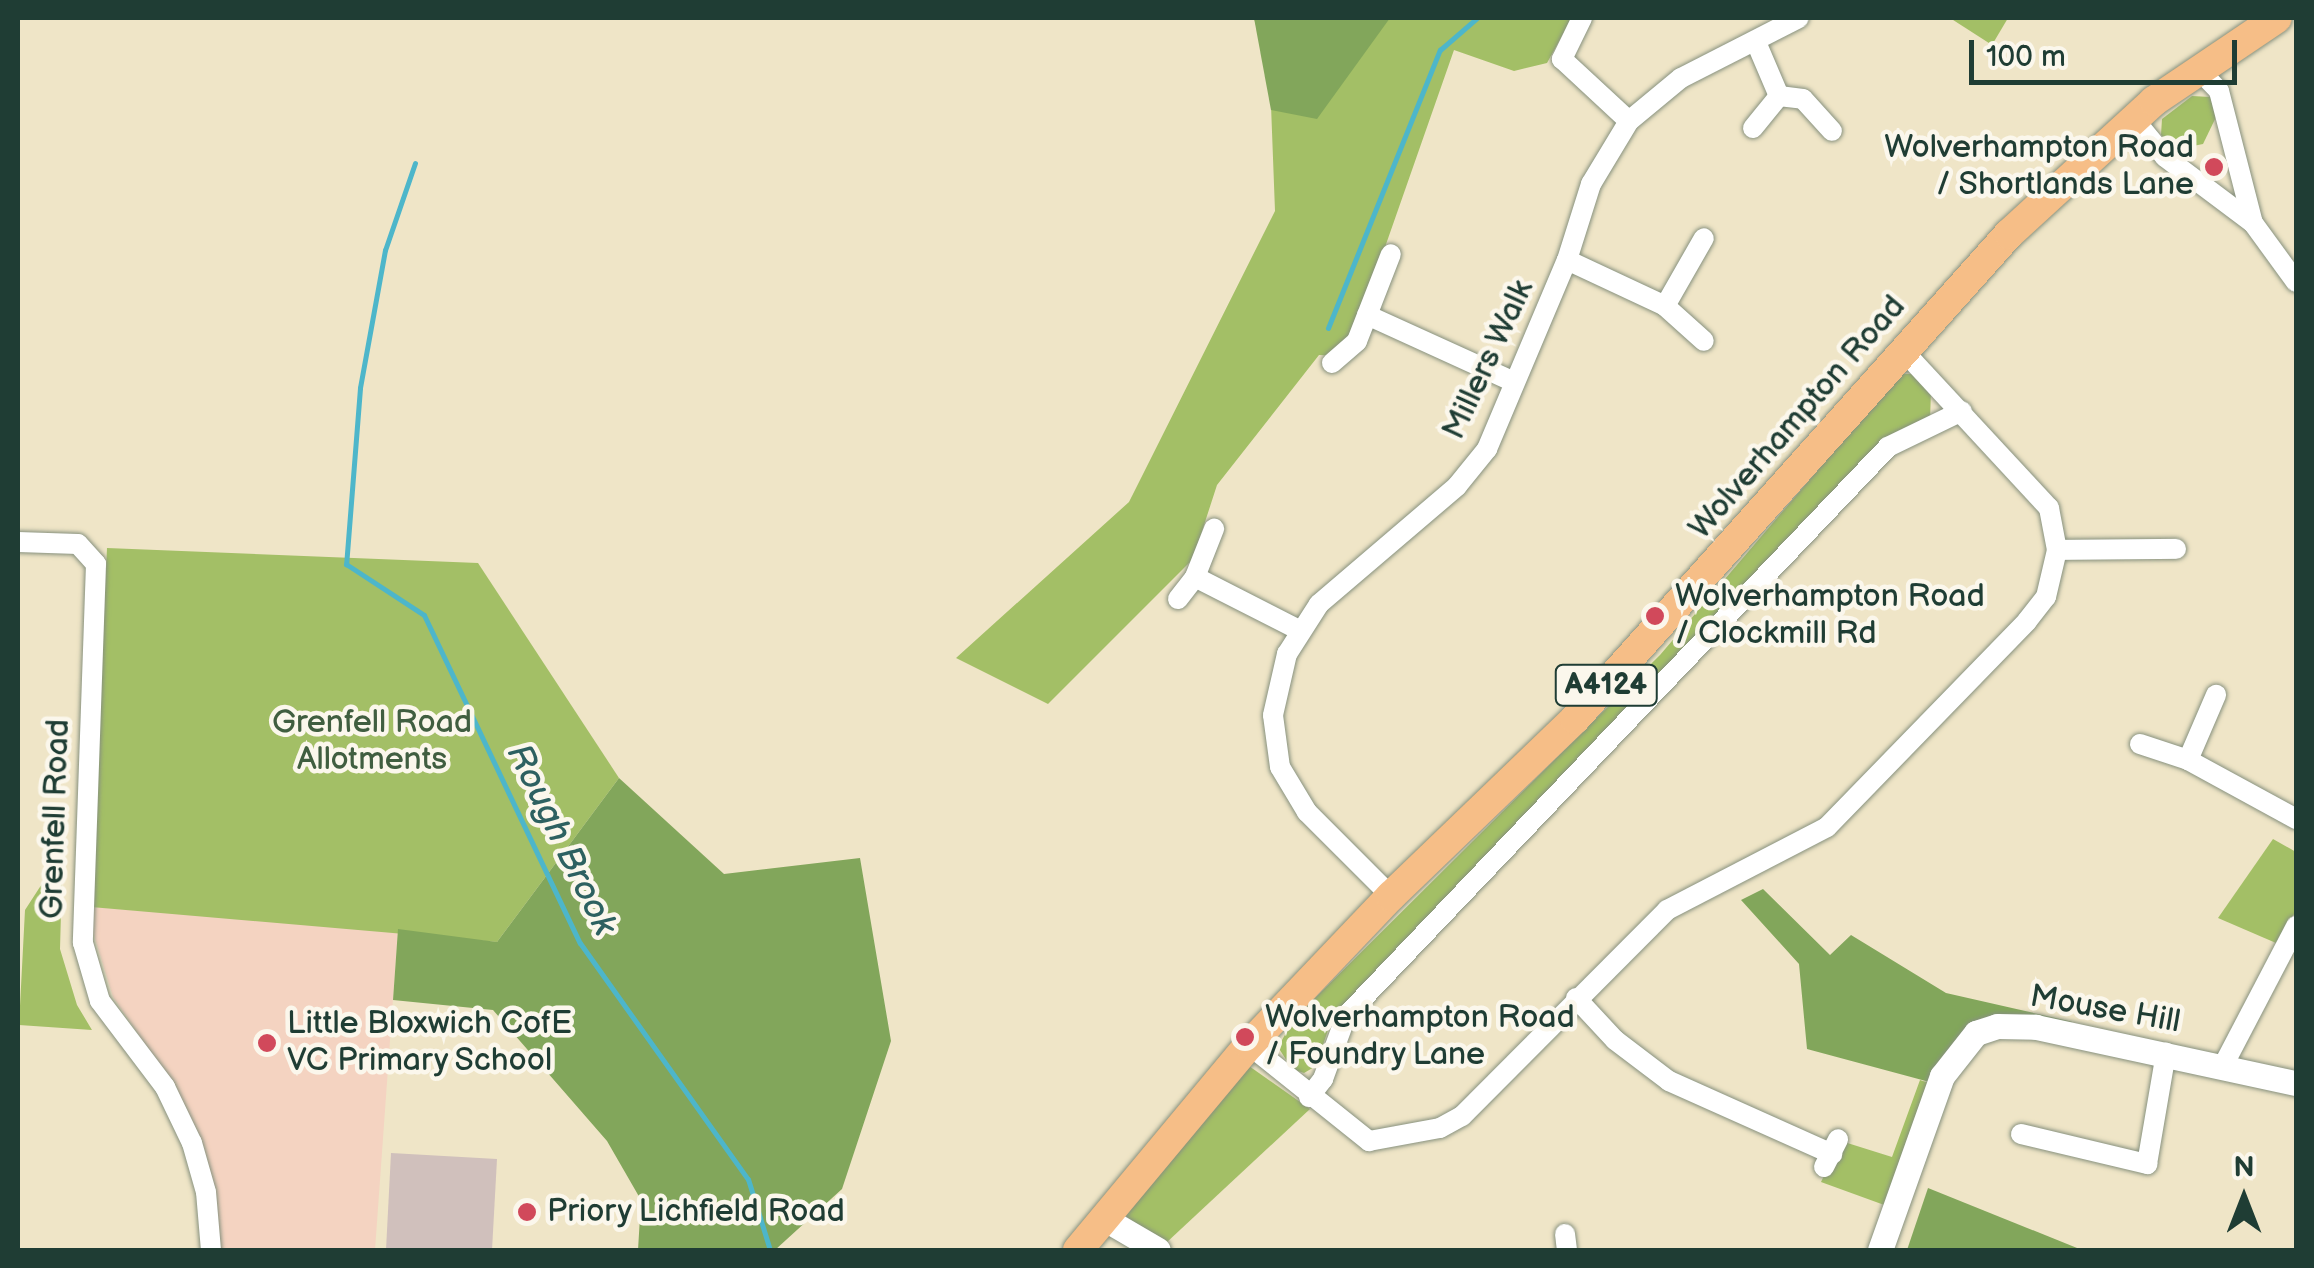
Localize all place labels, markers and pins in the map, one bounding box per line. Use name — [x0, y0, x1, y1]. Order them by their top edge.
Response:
place label: Wolverhampton Road / Shortlands Lane — [1884, 130, 2194, 205]
marker: Wolverhampton Road / Shortlands Lane — [2203, 156, 2225, 178]
place label: Wolverhampton Road / Clockmill Rd — [1675, 579, 1985, 654]
marker: Wolverhampton Road / Clockmill Rd — [1644, 605, 1666, 627]
place label: Wolverhampton Road / Foundry Lane — [1265, 1000, 1575, 1075]
place label: Little Bloxwich CofE VC Primary School — [287, 1006, 572, 1081]
marker: Wolverhampton Road / Foundry Lane — [1234, 1026, 1256, 1048]
marker: Little Bloxwich CofE VC Primary School — [256, 1032, 278, 1054]
place label: Priory Lichfield Road — [547, 1193, 847, 1231]
marker: Priory Lichfield Road — [516, 1201, 538, 1223]

